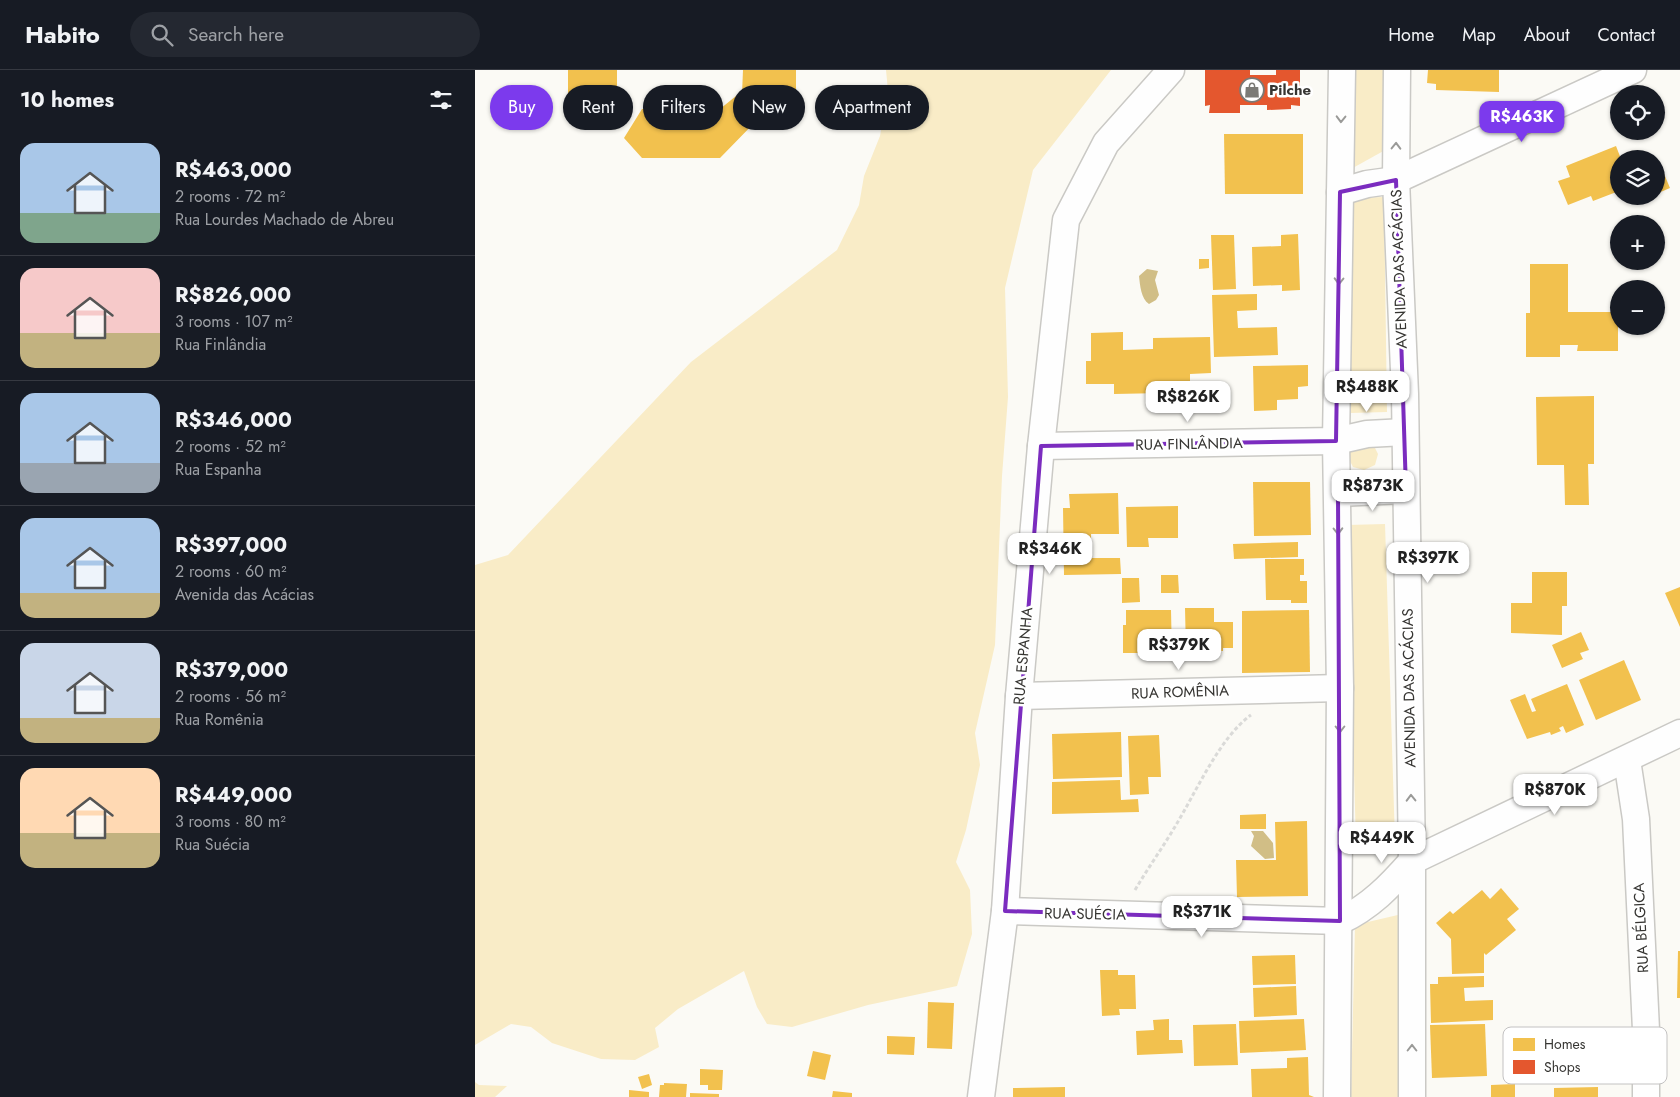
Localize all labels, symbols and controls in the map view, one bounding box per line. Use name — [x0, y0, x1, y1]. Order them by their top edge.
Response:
search box — [130, 12, 480, 57]
text: Habito — [25, 17, 100, 52]
icon: search — [148, 21, 176, 49]
text: Search here — [188, 21, 284, 48]
text: Home — [1388, 22, 1434, 48]
text: Map — [1462, 22, 1496, 48]
text: About — [1524, 22, 1569, 48]
text: Contact — [1597, 22, 1655, 48]
shop icon: Pilche — [1239, 77, 1265, 103]
place label: Pilche — [1269, 79, 1311, 101]
text: 10 homes — [20, 85, 114, 115]
chip: Buy — [490, 85, 553, 130]
chip: Rent — [563, 85, 633, 130]
chip: Filters — [643, 85, 723, 130]
chip: New — [733, 85, 805, 130]
chip: Apartment — [815, 85, 929, 130]
map controls — [1610, 85, 1665, 335]
button: locate — [1610, 85, 1665, 140]
icon: filters — [427, 86, 455, 114]
pin: R$463K — [1481, 100, 1563, 143]
text: R$463K — [1490, 105, 1554, 128]
one-way arrow — [1336, 115, 1346, 123]
one-way arrow — [1391, 142, 1401, 150]
button: layers — [1610, 150, 1665, 205]
text: R$463,000 — [175, 155, 292, 185]
icon: home — [60, 163, 120, 223]
text: 2 rooms · 72 m² — [175, 185, 285, 208]
street label: AVENIDA DAS ACÁCIAS — [1385, 189, 1413, 349]
text: Rua Lourdes Machado de Abreu — [175, 208, 394, 231]
button: + — [1610, 215, 1665, 270]
one-way arrow — [1334, 278, 1344, 285]
text: R$826,000 — [175, 280, 291, 310]
button: − — [1610, 280, 1665, 335]
icon: home — [60, 288, 120, 348]
text: 3 rooms · 107 m² — [175, 310, 293, 333]
text: Rua Finlândia — [175, 333, 266, 356]
pin: R$488K — [1326, 370, 1408, 413]
text: R$488K — [1336, 375, 1398, 398]
pin: R$826K — [1147, 380, 1229, 423]
text: R$826K — [1157, 385, 1219, 408]
text: R$346,000 — [175, 405, 292, 435]
icon: home — [60, 413, 120, 473]
street label: RUA FINLÂNDIA — [1135, 432, 1243, 456]
text: 2 rooms · 52 m² — [175, 435, 286, 458]
text: Rua Espanha — [175, 458, 261, 481]
pin: R$873K — [1332, 470, 1414, 512]
text: R$873K — [1343, 474, 1403, 497]
one-way arrow — [1333, 528, 1343, 535]
text: R$397,000 — [175, 530, 287, 560]
pin: R$346K — [1009, 532, 1091, 575]
text: R$346K — [1018, 537, 1082, 560]
icon: home — [60, 538, 120, 598]
pin: R$397K — [1387, 542, 1469, 584]
text: R$397K — [1397, 546, 1459, 569]
text: 2 rooms · 60 m² — [175, 560, 287, 583]
text: Avenida das Acácias — [175, 583, 314, 606]
street label: RUA ESPANHA — [1008, 606, 1038, 706]
street label: AVENIDA DAS ACÁCIAS — [1397, 608, 1421, 768]
pin: R$379K — [1138, 628, 1220, 671]
text: R$379K — [1148, 633, 1210, 656]
text: R$379,000 — [175, 655, 288, 685]
icon: home — [60, 663, 120, 723]
street label: RUA ROMÊNIA — [1131, 679, 1229, 705]
text: 2 rooms · 56 m² — [175, 685, 286, 708]
text: Rua Romênia — [175, 708, 264, 731]
one-way arrow — [1335, 725, 1345, 733]
pin: R$870K — [1514, 774, 1596, 816]
text: R$870K — [1524, 778, 1586, 801]
text: R$449,000 — [175, 780, 292, 810]
icon: home — [60, 788, 120, 848]
one-way arrow — [1406, 794, 1416, 802]
text: 3 rooms · 80 m² — [175, 810, 286, 833]
pin: R$449K — [1341, 822, 1423, 864]
text: R$449K — [1350, 826, 1414, 849]
text: Rua Suécia — [175, 833, 250, 856]
street label: RUA BÉLGICA — [1628, 882, 1654, 974]
pin: R$371K — [1161, 896, 1243, 938]
text: R$371K — [1173, 900, 1231, 923]
street label: RUA SUÉCIA — [1044, 902, 1126, 926]
legend — [1503, 1027, 1667, 1084]
text: Homes — [1544, 1034, 1586, 1054]
one-way arrow — [1407, 1044, 1417, 1052]
text: Shops — [1544, 1057, 1581, 1077]

